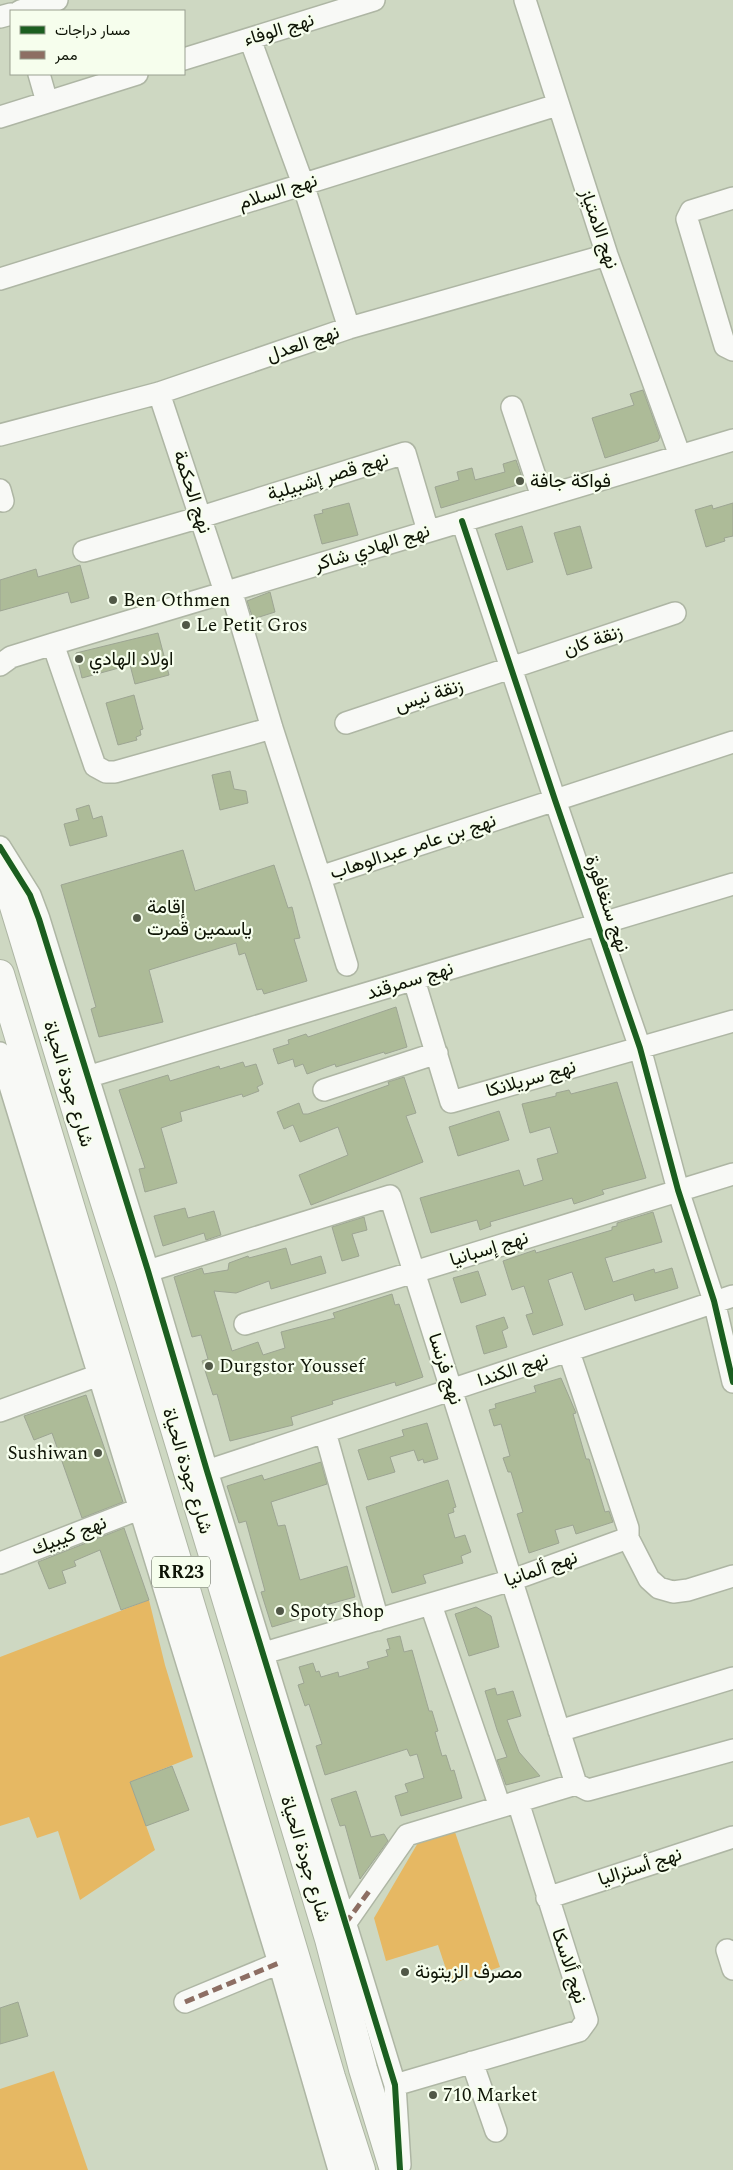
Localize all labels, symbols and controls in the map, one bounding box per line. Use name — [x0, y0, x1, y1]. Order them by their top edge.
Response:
street label: نهج الوفاء — [240, 6, 318, 54]
legend — [10, 10, 185, 75]
text: مسار دراجات — [55, 19, 130, 42]
text: ممر — [54, 44, 77, 67]
street label: نهج السلام — [235, 166, 321, 218]
street label: نهج الامتياز — [571, 184, 626, 273]
street label: نهج العدل — [262, 318, 344, 370]
street label: نهج قصر إشبيلية — [264, 445, 392, 509]
street label: نهج الحكمة — [165, 447, 219, 537]
place label: فواكة جافة — [530, 467, 611, 496]
marker: فواكة جافة — [514, 475, 526, 487]
street label: نهج الهادي شاكر — [309, 517, 434, 580]
place label: Ben Othmen — [123, 586, 230, 615]
marker: Ben Othmen — [107, 594, 119, 606]
place label: Le Petit Gros — [196, 611, 308, 640]
street label: زنقة كان — [559, 617, 627, 665]
marker: Le Petit Gros — [180, 619, 192, 631]
place label: اولاد الهادي — [89, 645, 173, 674]
marker: اولاد الهادي — [73, 653, 85, 665]
street label: زنقة نيس — [391, 671, 467, 721]
street label: نهج بن عامر عبدالوهاب — [326, 806, 500, 888]
street label: نهج سنغافورة — [577, 852, 637, 956]
place label: إقامة ياسمين قمرت — [147, 893, 252, 944]
marker: إقامة ياسمين قمرت — [131, 912, 143, 924]
street label: نهج سمرقند — [363, 954, 457, 1008]
street label: شارع جودة الحياة — [35, 1017, 101, 1151]
street label: نهج سريلانكا — [483, 1052, 579, 1106]
street label: نهج إسبانيا — [446, 1223, 532, 1275]
street label: نهج فرنسا — [420, 1329, 470, 1409]
street label: نهج الكندا — [474, 1345, 552, 1395]
place label: Durgstor Youssef — [219, 1352, 366, 1381]
marker: Durgstor Youssef — [203, 1360, 215, 1372]
street label: شارع جودة الحياة — [154, 1404, 220, 1538]
place label: Sushiwan — [7, 1439, 88, 1468]
marker: Sushiwan — [92, 1447, 104, 1459]
street label: نهج كيبيك — [27, 1508, 111, 1564]
street label: نهج ألمانيا — [500, 1543, 582, 1595]
road number: RR23 — [152, 1556, 210, 1588]
place label: Spoty Shop — [290, 1597, 384, 1626]
marker: Spoty Shop — [274, 1605, 286, 1617]
street label: شارع جودة الحياة — [272, 1792, 338, 1926]
street label: نهج أستراليا — [594, 1840, 686, 1894]
street label: نهج ألاسكا — [543, 1925, 595, 2007]
place label: مصرف الزيتونة — [415, 1958, 522, 1987]
marker: مصرف الزيتونة — [399, 1966, 411, 1978]
place label: 710 Market — [443, 2081, 538, 2110]
marker: 710 Market — [427, 2089, 439, 2101]

